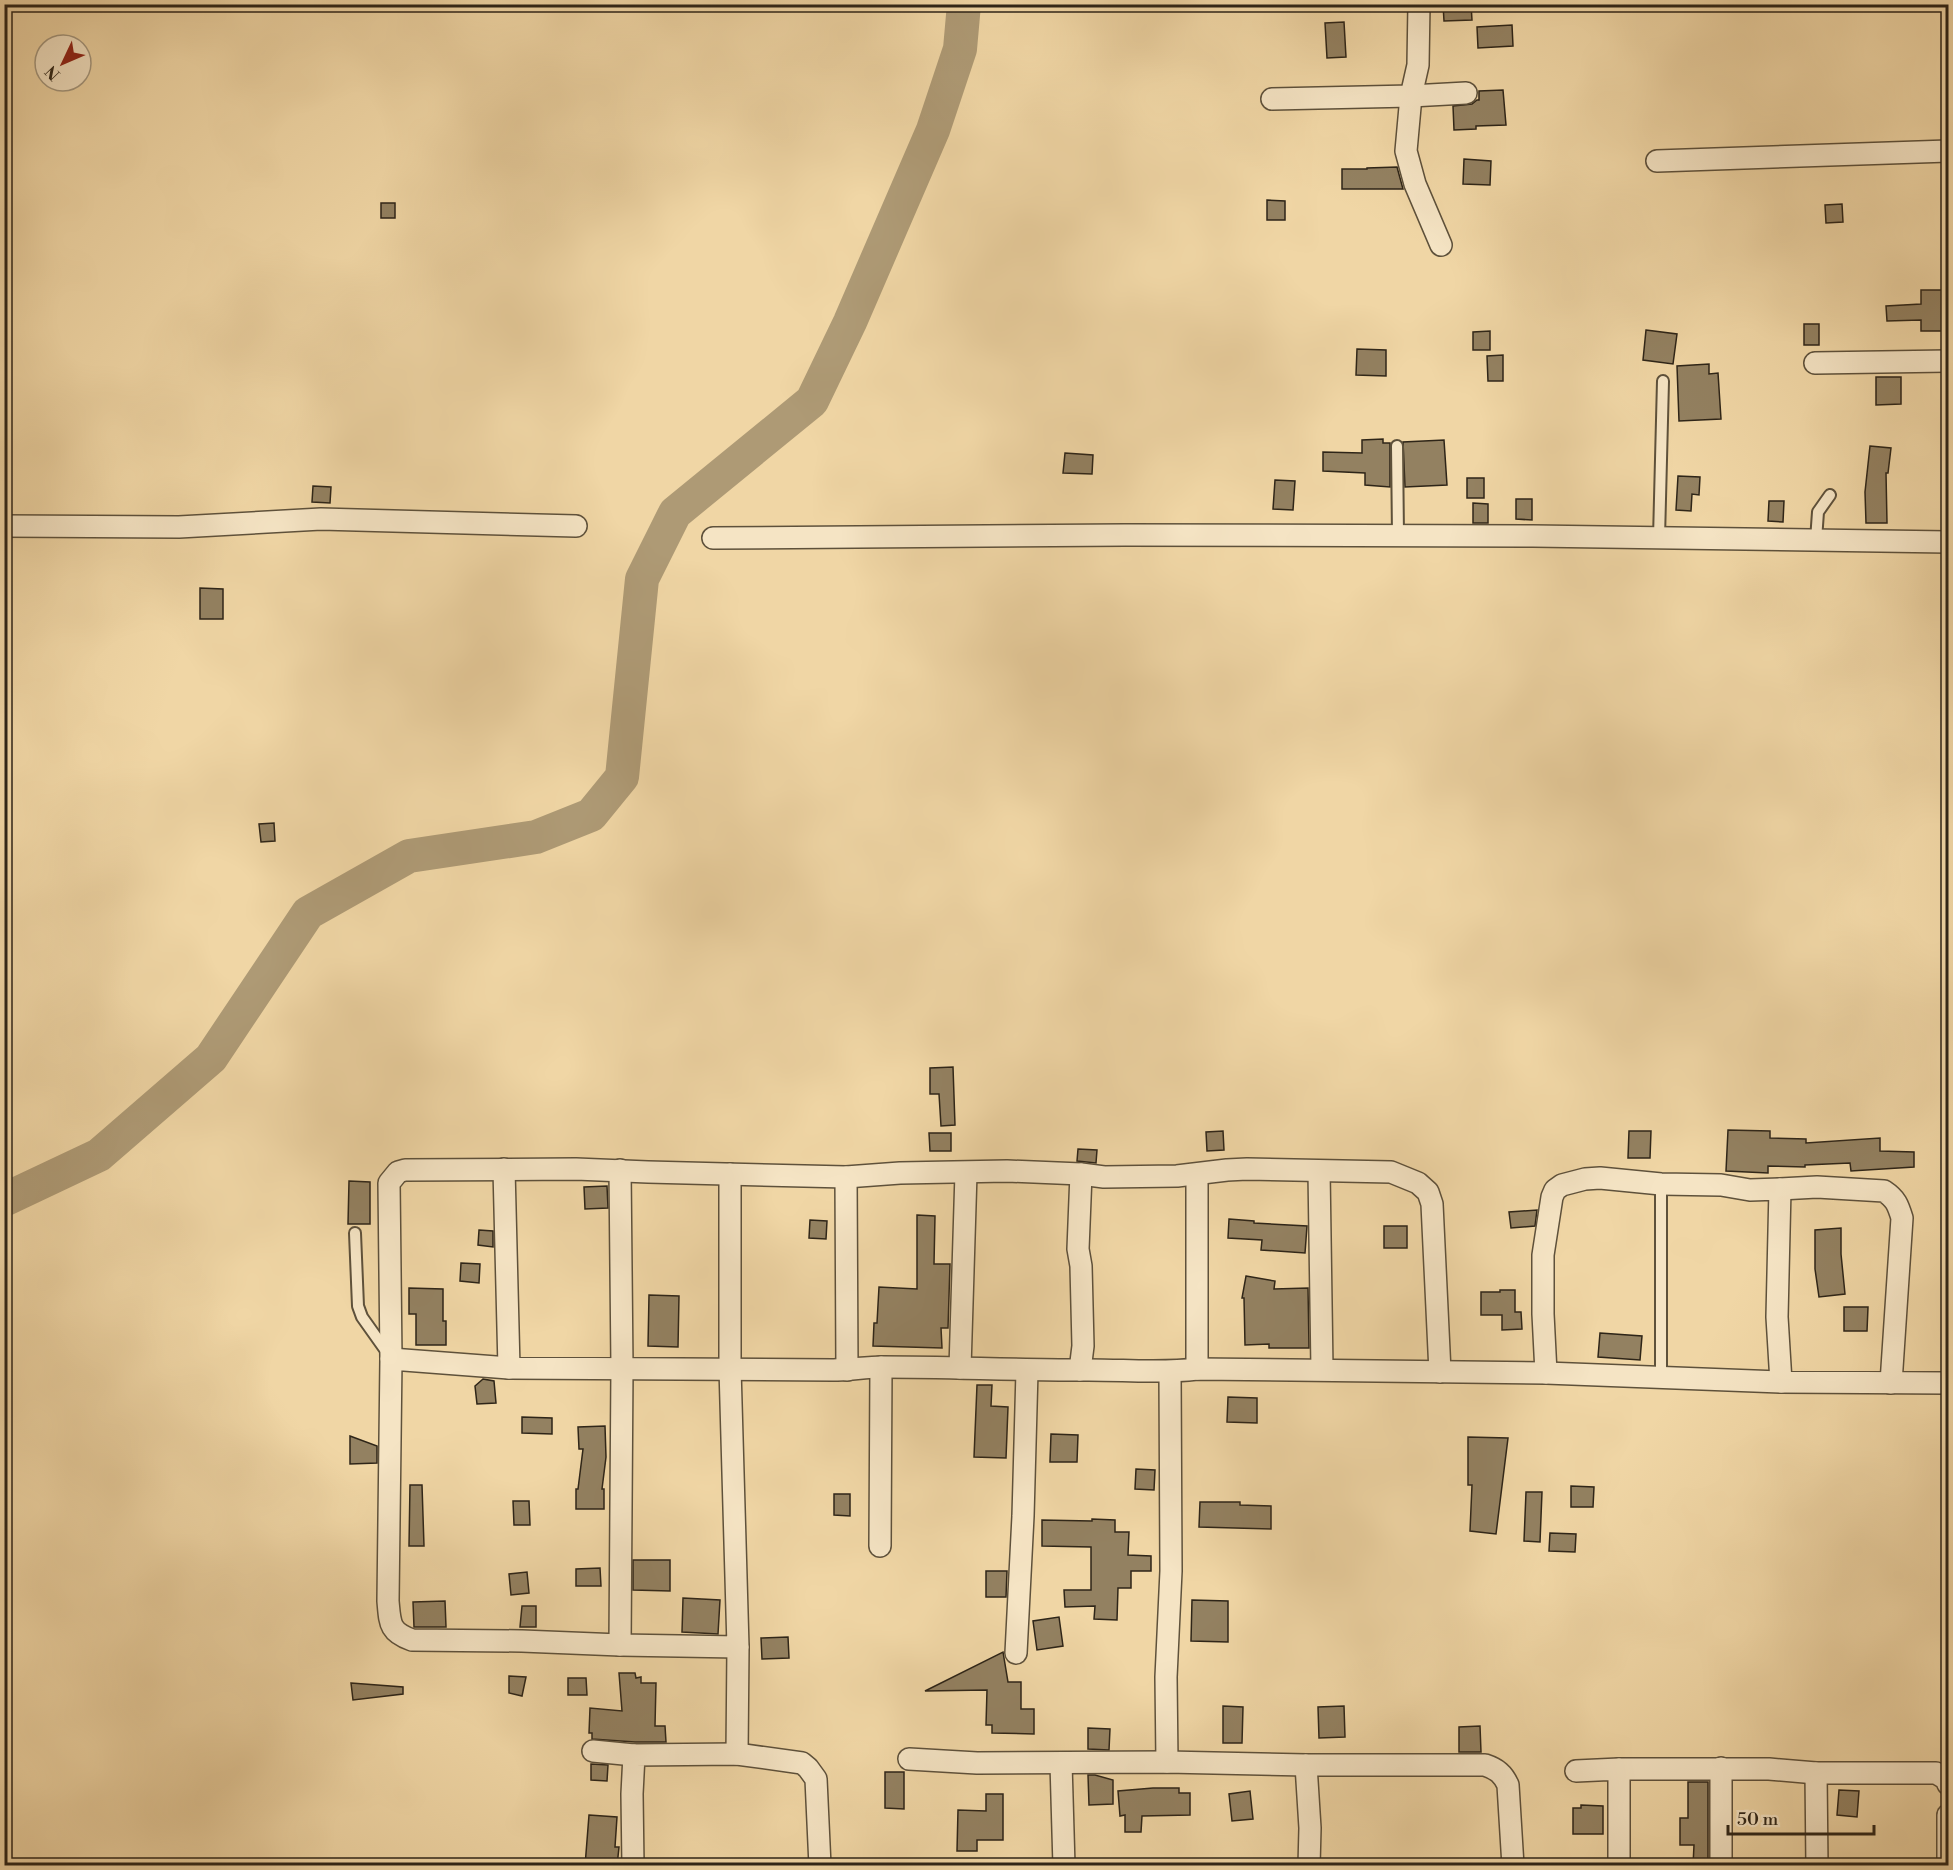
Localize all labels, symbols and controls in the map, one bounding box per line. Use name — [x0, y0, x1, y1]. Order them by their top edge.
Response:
north arrow — [33, 33, 93, 93]
text: N — [41, 61, 65, 84]
scale bar — [1728, 1798, 1874, 1836]
text: 50 m — [1737, 1808, 1779, 1831]

